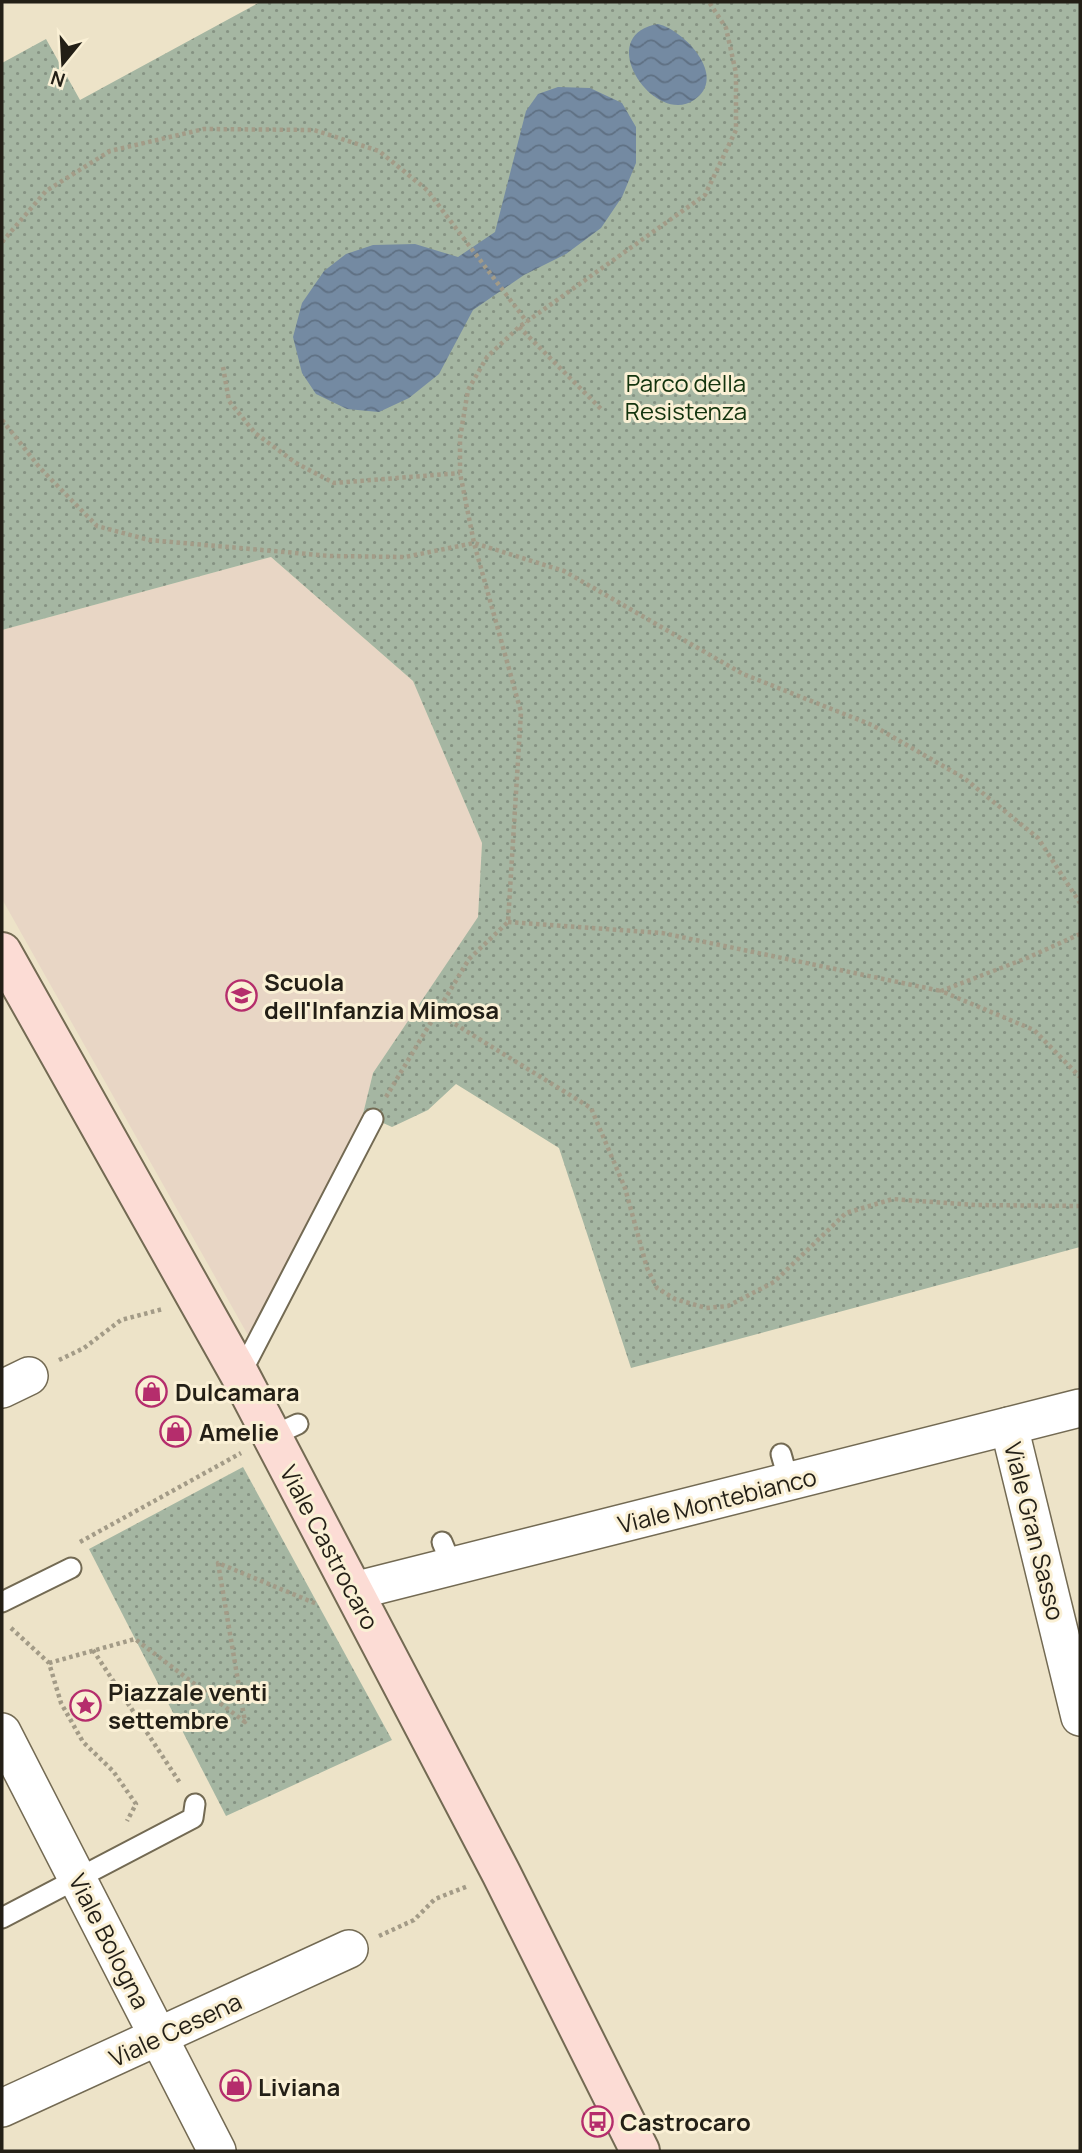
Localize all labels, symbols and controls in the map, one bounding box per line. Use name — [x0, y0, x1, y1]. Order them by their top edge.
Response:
north arrow — [28, 28, 98, 98]
text: N — [47, 65, 68, 94]
park label: Parco della Resistenza — [625, 366, 747, 427]
place label: Scuola dell'Infanzia Mimosa — [264, 965, 499, 1026]
school or university icon: Scuola dell'Infanzia Mimosa — [224, 978, 258, 1012]
shop icon: Dulcamara — [135, 1374, 169, 1408]
place label: Dulcamara — [175, 1375, 300, 1408]
shop icon: Amelie — [159, 1414, 193, 1448]
place label: Amelie — [199, 1415, 279, 1448]
street label: Viale Gran Sasso — [997, 1439, 1073, 1623]
street label: Viale Castrocaro — [273, 1459, 387, 1635]
street label: Viale Montebianco — [614, 1459, 820, 1541]
place label: Piazzale venti settembre — [108, 1675, 268, 1736]
place icon: Piazzale venti settembre — [68, 1688, 102, 1722]
street label: Viale Bologna — [62, 1868, 158, 2014]
street label: Viale Cesena — [103, 1984, 247, 2074]
shop icon: Liviana — [218, 2069, 252, 2103]
place label: Liviana — [258, 2070, 340, 2103]
bus stop icon: Castrocaro — [580, 2104, 614, 2138]
place label: Castrocaro — [620, 2105, 751, 2138]

